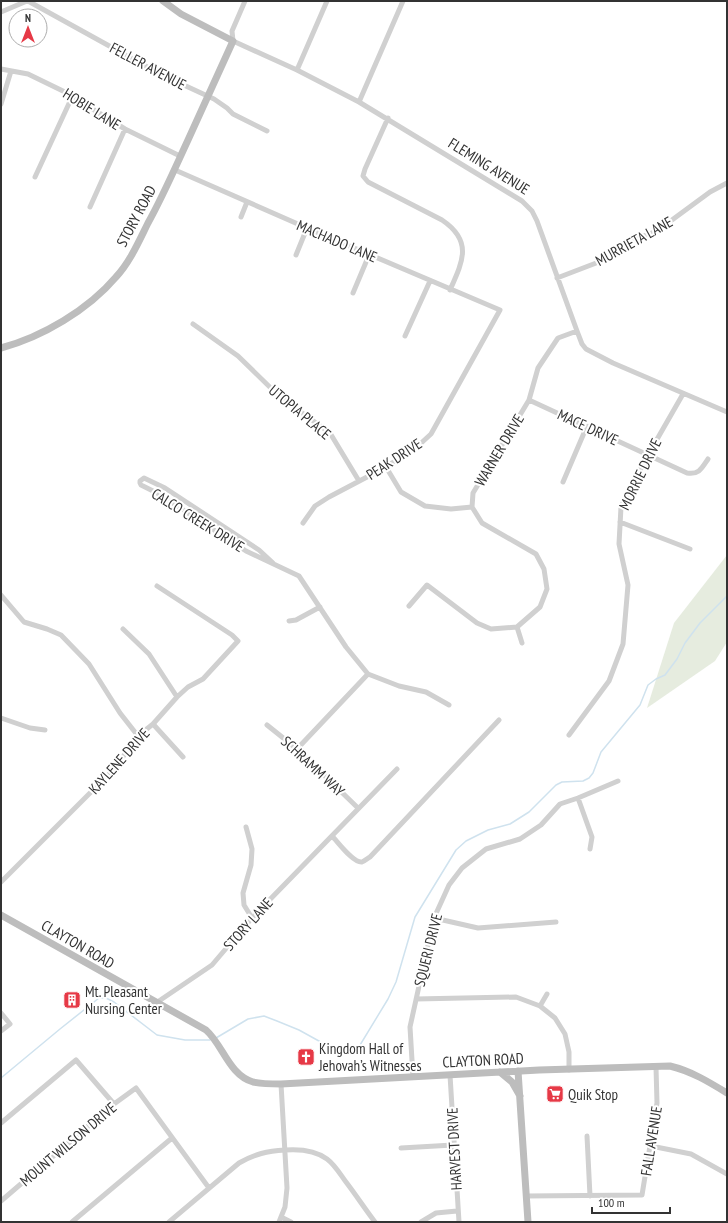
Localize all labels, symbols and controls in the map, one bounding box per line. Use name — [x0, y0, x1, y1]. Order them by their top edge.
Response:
north arrow — [8, 8, 48, 48]
text: N — [25, 11, 31, 25]
street label: FELLER AVENUE — [107, 38, 189, 94]
street label: HOBIE LANE — [60, 84, 124, 134]
street label: FLEMING AVENUE — [445, 133, 533, 199]
street label: STORY ROAD — [112, 182, 160, 250]
street label: MURRIETA LANE — [592, 212, 676, 270]
street label: MACHADO LANE — [294, 216, 380, 266]
street label: UTOPIA PLACE — [265, 380, 335, 444]
street label: MACE DRIVE — [555, 405, 621, 449]
street label: WARNER DRIVE — [470, 410, 528, 490]
street label: PEAK DRIVE — [363, 434, 425, 484]
street label: MORRIE DRIVE — [615, 435, 665, 513]
street label: CALCO CREEK DRIVE — [148, 484, 248, 556]
street label: KAYLENE DRIVE — [84, 724, 154, 798]
street label: SCHRAMM WAY — [277, 732, 349, 800]
street label: STORY LANE — [219, 894, 277, 954]
street label: SQUERI DRIVE — [410, 911, 446, 989]
street label: CLAYTON ROAD — [38, 915, 118, 973]
place label: Mt. Pleasant Nursing Center — [85, 982, 163, 1018]
building icon: Mt. Pleasant Nursing Center — [62, 990, 82, 1010]
place label: Kingdom Hall of Jehovah’s Witnesses — [318, 1039, 421, 1075]
church icon: Kingdom Hall of Jehovah’s Witnesses — [296, 1047, 316, 1067]
street label: CLAYTON ROAD — [442, 1048, 524, 1072]
supermarket icon: Quik Stop — [545, 1084, 565, 1104]
place label: Quik Stop — [568, 1085, 618, 1104]
street label: MOUNT WILSON DRIVE — [16, 1098, 120, 1190]
street label: FALL AVENUE — [636, 1105, 666, 1177]
street label: HARVEST DRIVE — [442, 1107, 466, 1191]
scale bar — [592, 1189, 670, 1215]
text: 100 m — [598, 1195, 625, 1210]

